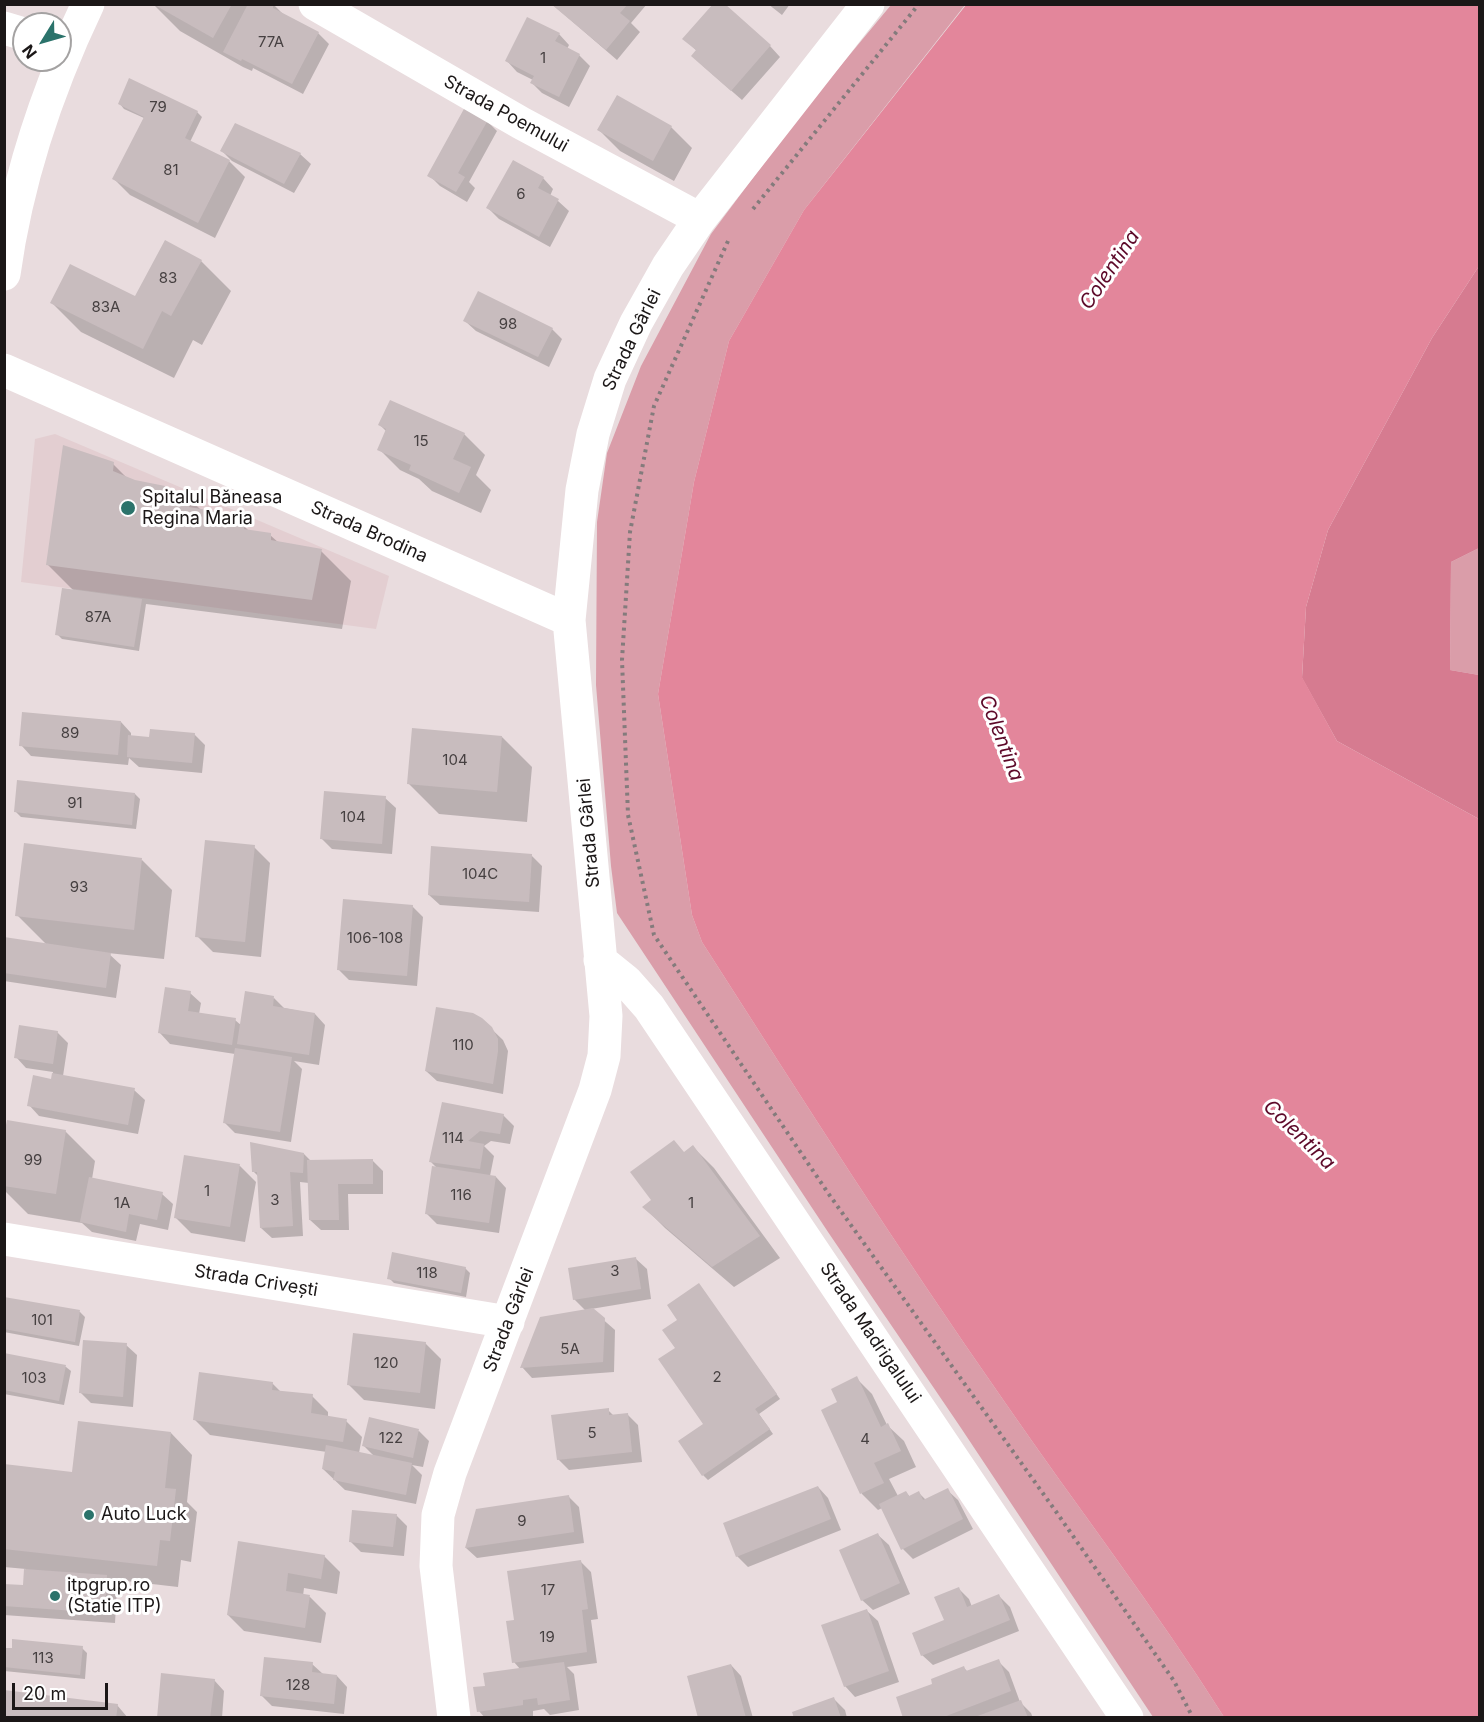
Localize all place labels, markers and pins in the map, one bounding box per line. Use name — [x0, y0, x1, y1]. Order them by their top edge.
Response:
place label: Spitalul Băneasa Regina Maria — [142, 487, 282, 530]
marker: Spitalul Băneasa Regina Maria — [119, 499, 137, 517]
place label: Auto Luck — [101, 1504, 187, 1526]
marker: Auto Luck — [82, 1508, 96, 1522]
place label: itpgrup.ro (Statie ITP) — [67, 1575, 162, 1618]
marker: itpgrup.ro (Statie ITP) — [48, 1589, 62, 1603]

